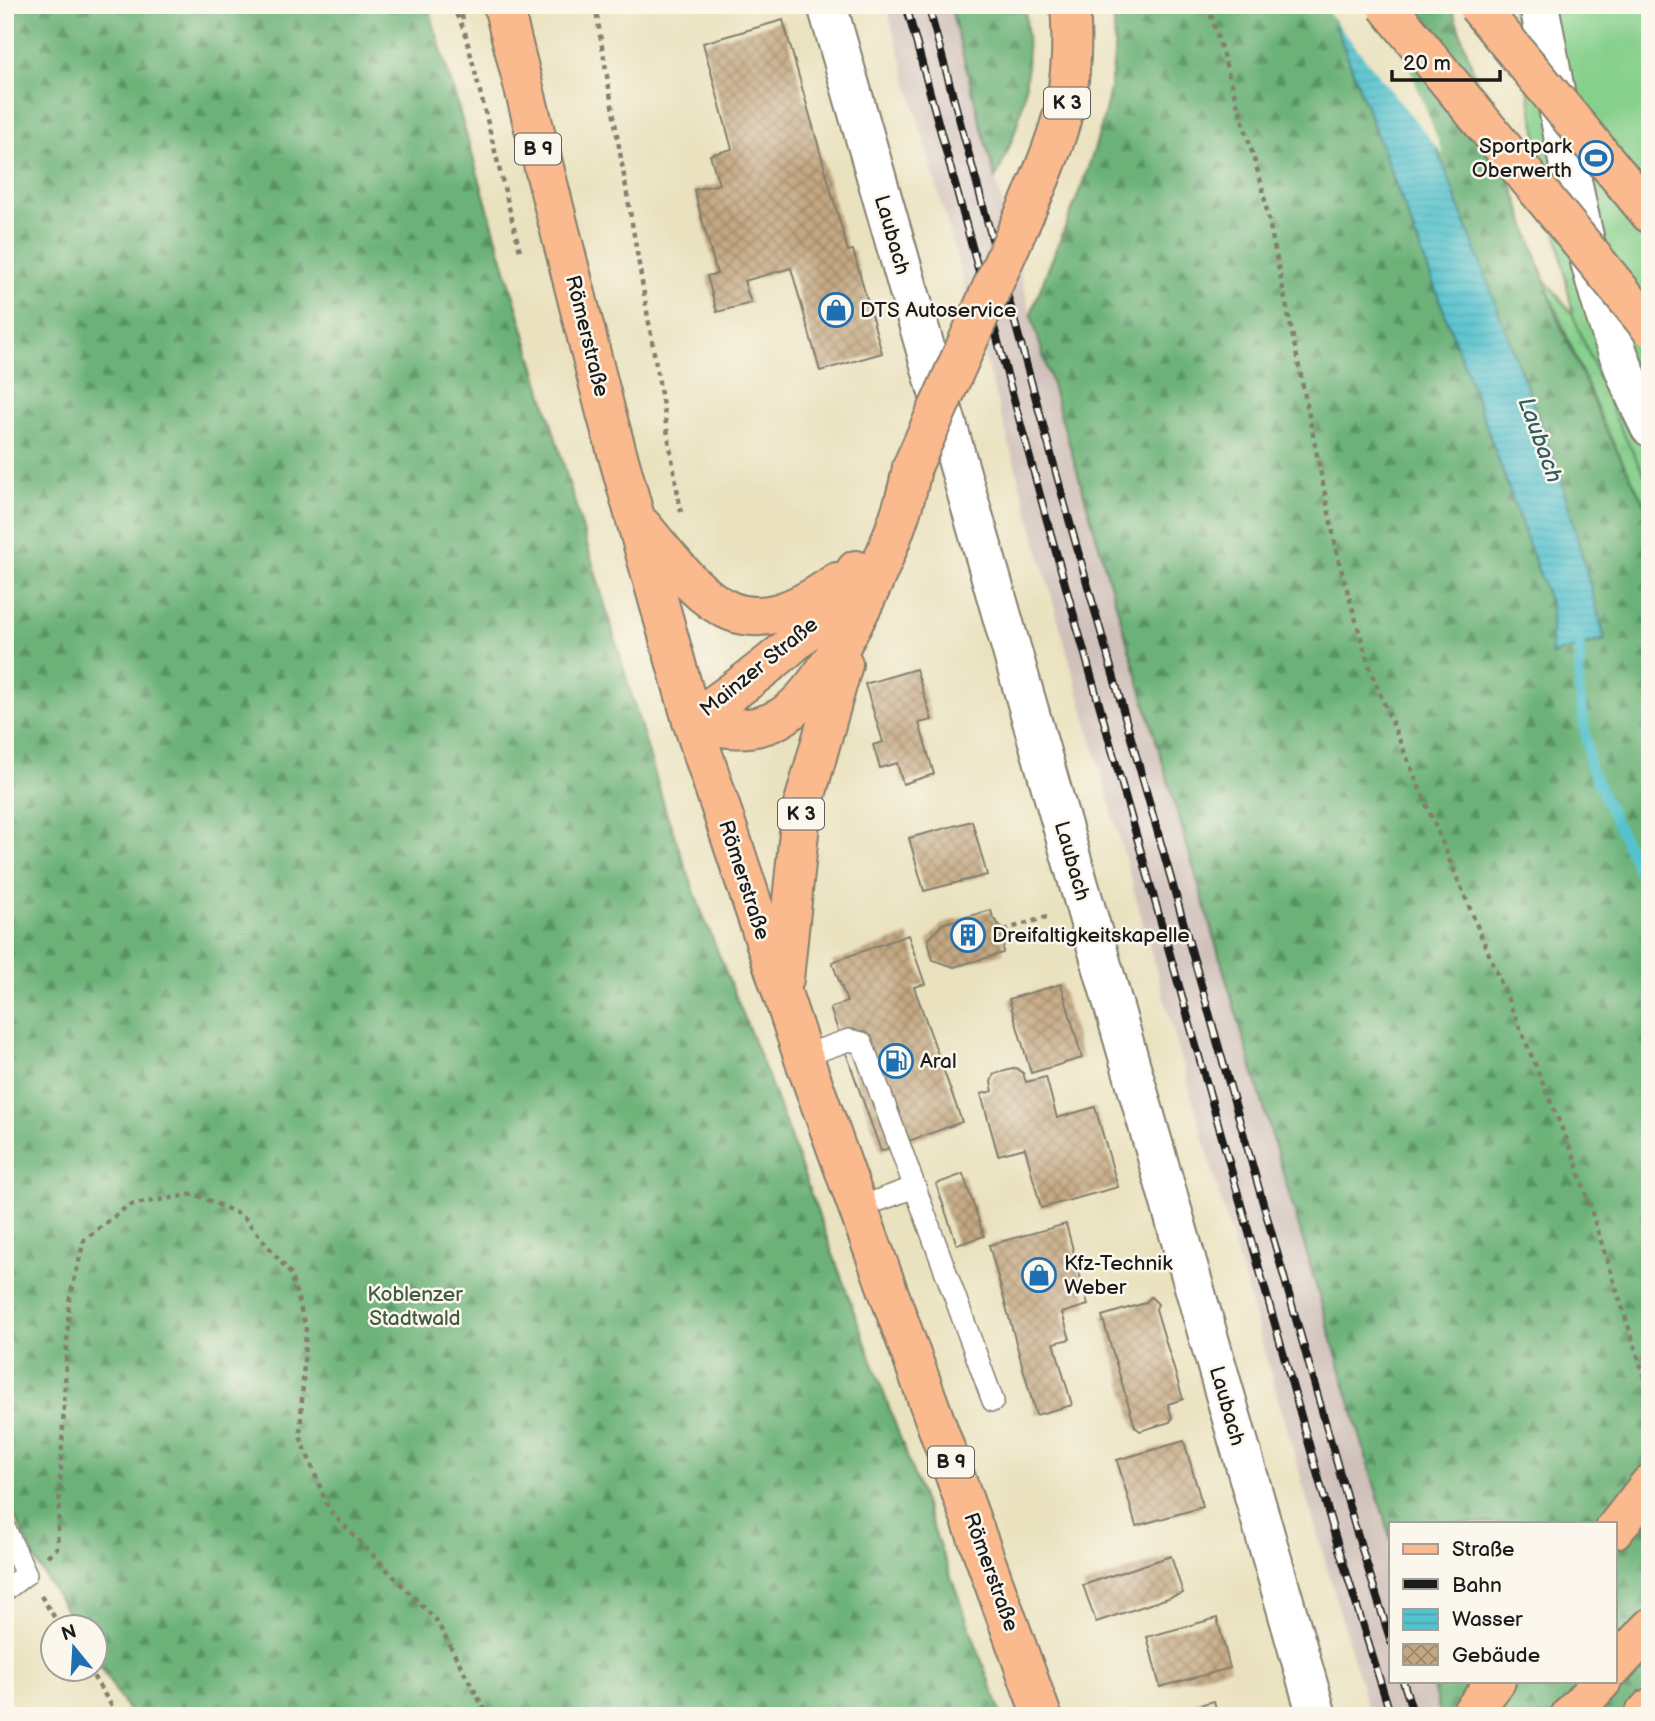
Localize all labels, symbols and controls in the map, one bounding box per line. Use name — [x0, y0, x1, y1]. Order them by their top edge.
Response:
scale bar — [1392, 38, 1501, 82]
text: 20 m — [1403, 51, 1451, 76]
road number: K 3 — [1044, 88, 1090, 118]
road number: B 9 — [515, 134, 561, 164]
place label: Sportpark Oberwerth — [1472, 134, 1573, 183]
sports icon: Sportpark Oberwerth — [1577, 139, 1615, 177]
street label: Laubach — [869, 192, 915, 278]
street label: Römerstraße — [560, 273, 614, 399]
shop icon: DTS Autoservice — [817, 291, 855, 329]
place label: DTS Autoservice — [860, 298, 1016, 323]
water label: Laubach — [1512, 394, 1568, 487]
street label: Mainzer Straße — [695, 612, 823, 722]
road number: K 3 — [778, 799, 824, 830]
street label: Römerstraße — [713, 817, 775, 943]
street label: Laubach — [1049, 818, 1095, 904]
building icon: Dreifaltigkeitskapelle — [949, 916, 987, 954]
place label: Dreifaltigkeitskapelle — [992, 923, 1190, 948]
fuel station icon: Aral — [877, 1042, 915, 1080]
place label: Aral — [920, 1049, 957, 1074]
place label: Kfz-Technik Weber — [1064, 1251, 1173, 1300]
shop icon: Kfz-Technik Weber — [1020, 1256, 1058, 1294]
park label: Koblenzer Stadtwald — [367, 1282, 463, 1331]
street label: Laubach — [1204, 1363, 1250, 1449]
road number: B 9 — [928, 1446, 974, 1478]
street label: Römerstraße — [958, 1509, 1024, 1635]
legend — [1389, 1522, 1616, 1682]
text: Straße — [1452, 1537, 1514, 1562]
text: Bahn — [1452, 1573, 1502, 1598]
text: Wasser — [1452, 1607, 1523, 1632]
north arrow — [38, 1612, 108, 1682]
text: N — [59, 1620, 80, 1646]
text: Gebäude — [1452, 1643, 1540, 1668]

